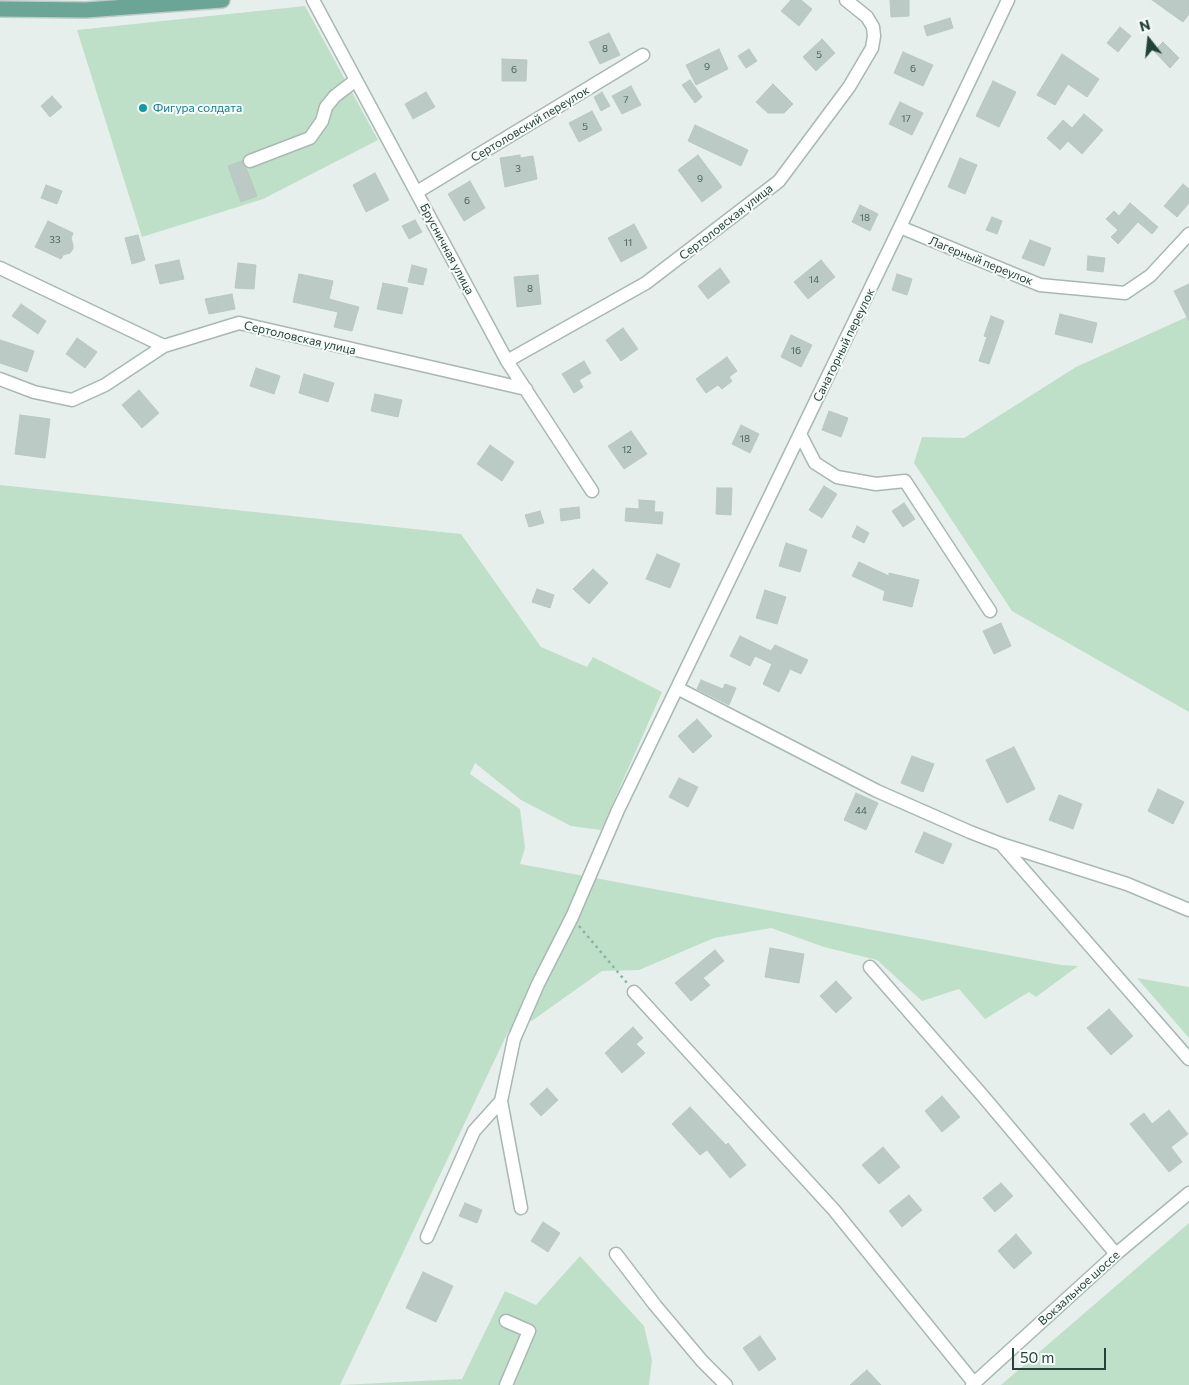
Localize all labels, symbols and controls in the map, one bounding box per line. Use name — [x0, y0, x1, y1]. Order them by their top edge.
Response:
north arrow — [1124, 15, 1174, 65]
text: N — [1137, 15, 1152, 35]
house number: 8 — [602, 43, 608, 55]
house number: 5 — [816, 49, 822, 61]
house number: 9 — [704, 61, 710, 73]
house number: 6 — [910, 63, 916, 75]
house number: 6 — [511, 64, 517, 76]
street label: Сертоловский переулок — [468, 83, 592, 165]
house number: 7 — [623, 94, 629, 106]
place label: Фигура солдата — [153, 101, 242, 115]
marker: Фигура солдата — [137, 102, 149, 114]
house number: 17 — [901, 113, 911, 125]
house number: 5 — [582, 121, 588, 133]
house number: 3 — [515, 163, 521, 175]
house number: 9 — [697, 173, 703, 185]
street label: Сертоловская улица — [676, 181, 776, 263]
house number: 6 — [464, 195, 470, 207]
street label: Брусничная улица — [417, 201, 477, 297]
house number: 18 — [860, 212, 870, 224]
house number: 33 — [49, 234, 61, 246]
street label: Лагерный переулок — [927, 234, 1035, 288]
house number: 11 — [624, 237, 632, 249]
house number: 14 — [809, 274, 819, 286]
house number: 8 — [527, 283, 533, 295]
street label: Санаторный переулок — [810, 286, 878, 404]
street label: Сертоловская улица — [243, 318, 357, 358]
house number: 16 — [791, 345, 801, 357]
house number: 18 — [740, 433, 750, 445]
house number: 12 — [622, 444, 632, 456]
house number: 44 — [855, 805, 867, 817]
street label: Вокзальное шоссе — [1035, 1248, 1123, 1328]
scale bar — [1014, 1338, 1108, 1370]
text: 50 m — [1020, 1348, 1054, 1366]

